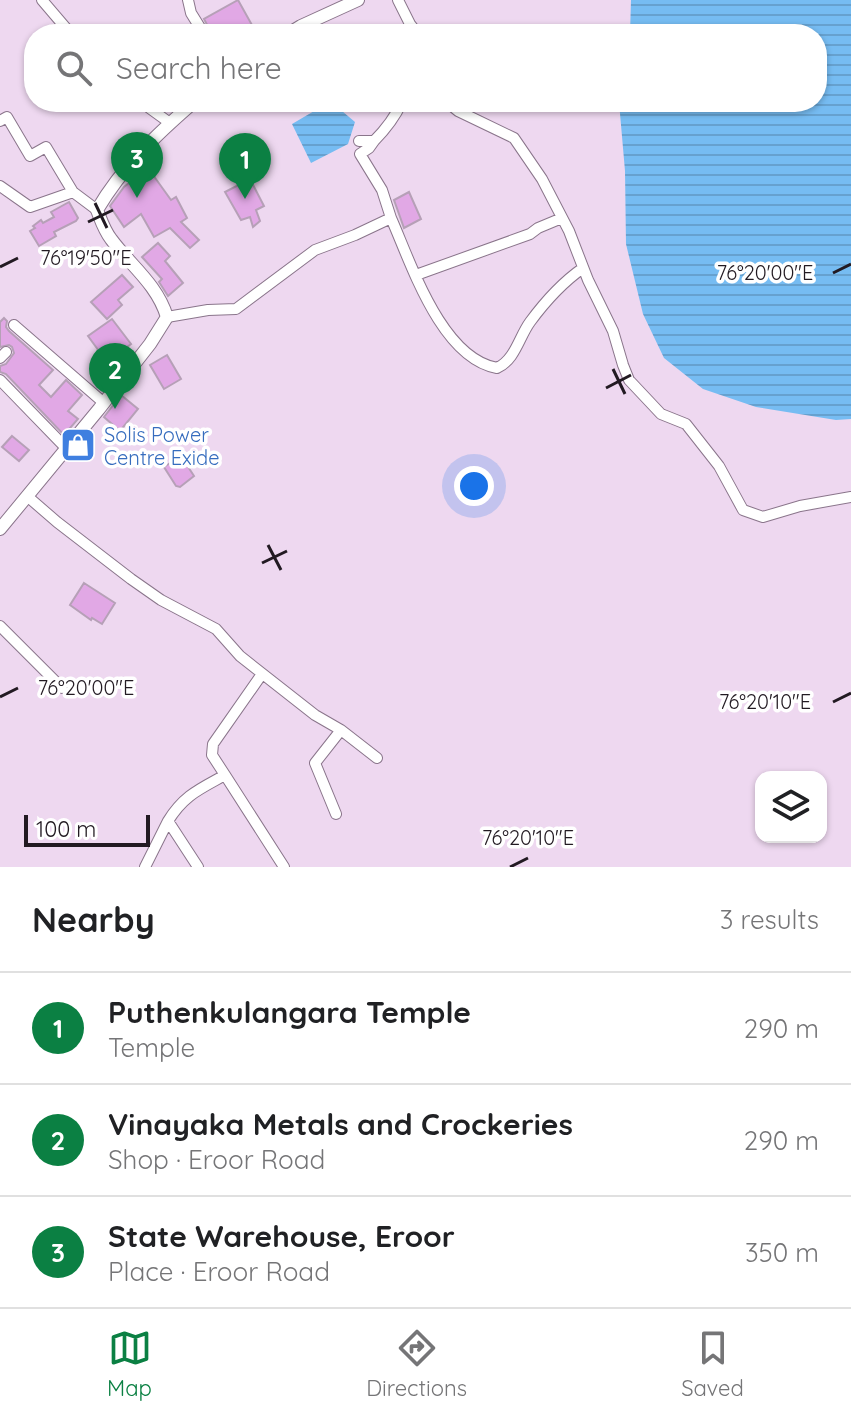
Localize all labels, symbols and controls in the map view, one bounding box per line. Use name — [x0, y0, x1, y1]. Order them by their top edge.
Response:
search box — [24, 24, 827, 112]
icon: search — [52, 46, 96, 90]
text: Search here — [116, 49, 282, 87]
pin: 3 — [111, 132, 163, 198]
pin: 1 — [219, 133, 271, 199]
text: 76°19'50"E — [40, 245, 132, 270]
text: 76°20'00"E — [717, 260, 813, 285]
pin: 2 — [89, 343, 141, 409]
place label: Solis Power Centre Exide — [104, 422, 219, 470]
shop icon: Solis Power Centre Exide — [59, 426, 97, 464]
your location — [454, 466, 494, 506]
text: 76°20'00"E — [38, 675, 134, 700]
text: 76°20'10"E — [719, 689, 811, 714]
map controls — [755, 771, 827, 843]
button: layers — [755, 771, 827, 843]
scale bar — [24, 811, 150, 847]
text: 100 m — [36, 815, 96, 843]
text: 76°20'10"E — [482, 825, 574, 850]
text: Nearby — [32, 898, 155, 941]
text: 3 results — [720, 903, 819, 936]
text: Puthenkulangara Temple — [108, 993, 471, 1031]
text: 1 — [53, 1012, 63, 1045]
text: 290 m — [744, 1012, 819, 1045]
text: Temple — [108, 1031, 195, 1064]
text: Vinayaka Metals and Crockeries — [108, 1105, 573, 1143]
text: 2 — [51, 1124, 65, 1157]
text: 290 m — [744, 1124, 819, 1157]
text: Shop · Eroor Road — [108, 1143, 325, 1176]
text: State Warehouse, Eroor — [108, 1217, 455, 1255]
text: 3 — [51, 1236, 65, 1269]
text: 350 m — [745, 1236, 819, 1269]
text: Place · Eroor Road — [108, 1255, 330, 1288]
tab: Map — [107, 1326, 152, 1402]
tab: Directions — [366, 1326, 467, 1402]
tab: Saved — [681, 1326, 744, 1402]

